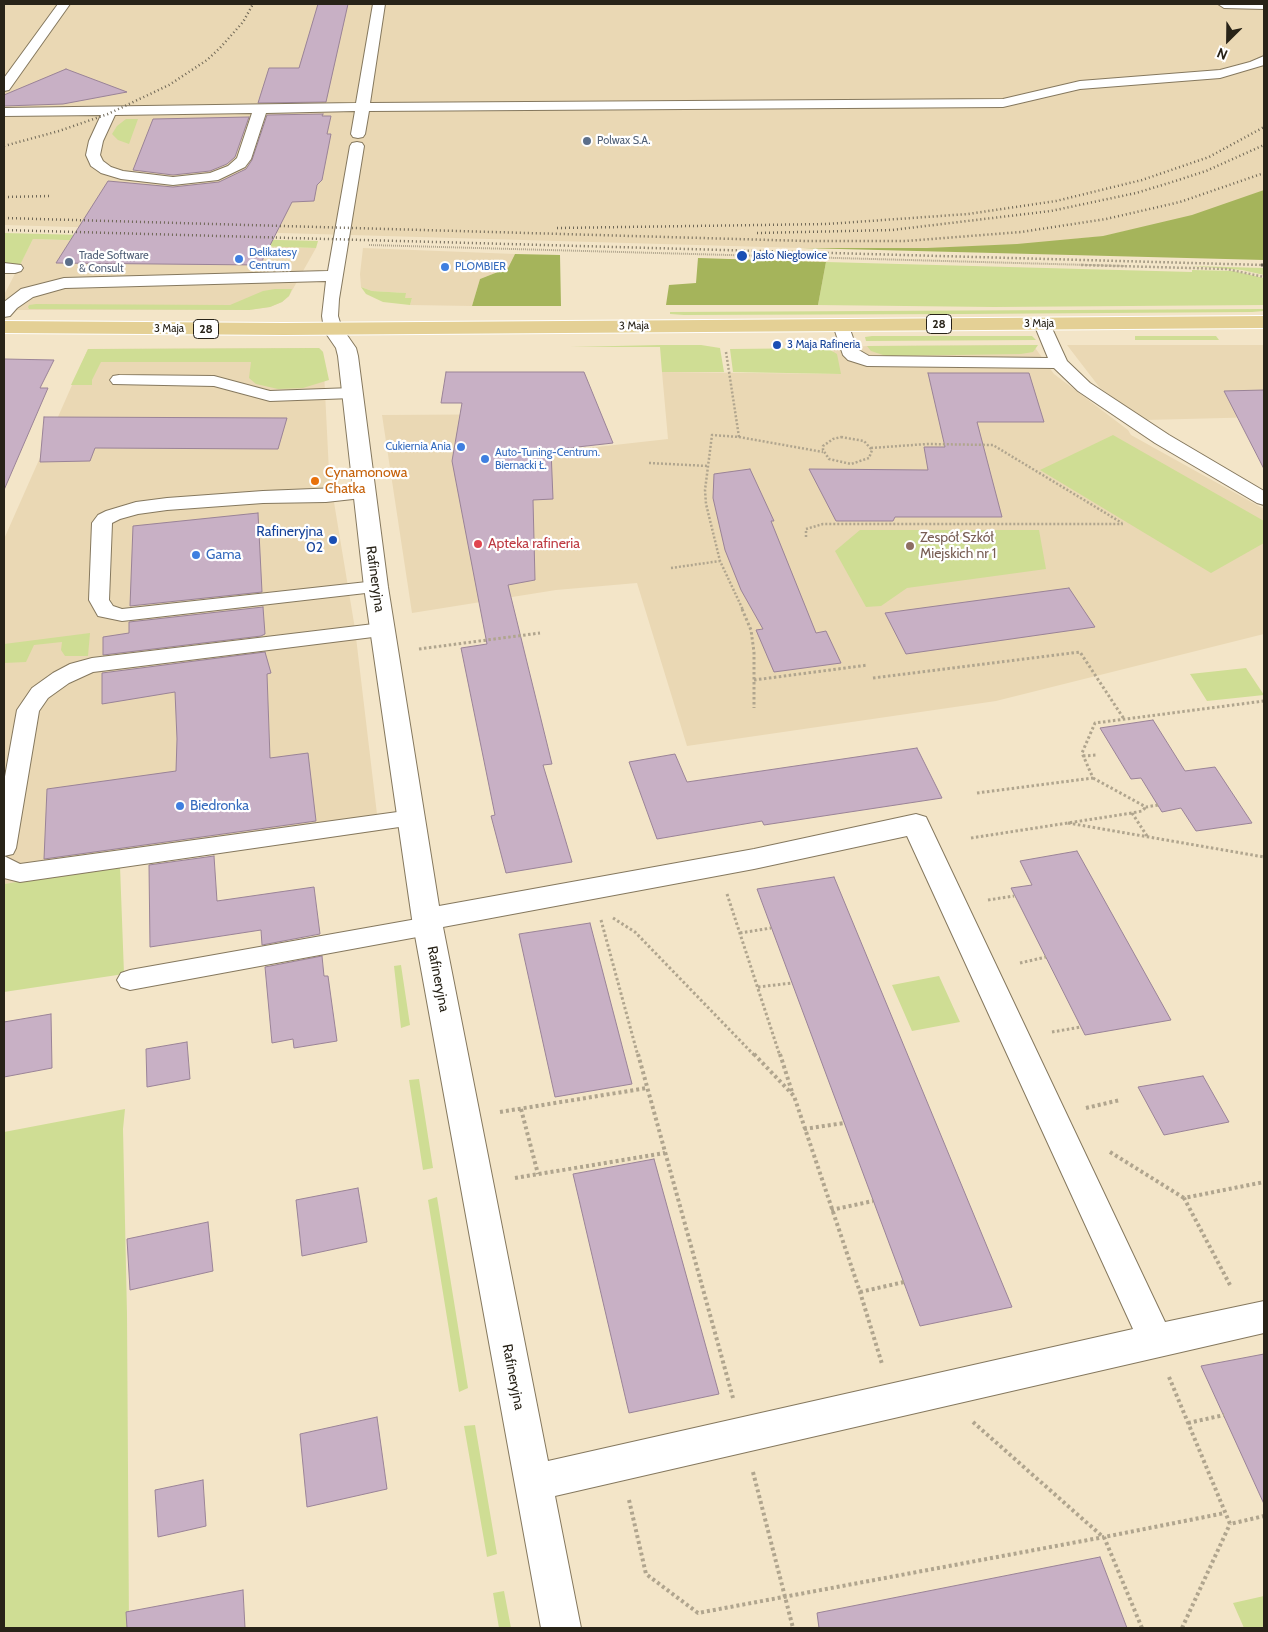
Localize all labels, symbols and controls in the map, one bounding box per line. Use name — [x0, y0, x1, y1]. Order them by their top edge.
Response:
north arrow — [1203, 15, 1253, 65]
text: N — [1214, 44, 1230, 64]
place label: Polwax S.A. — [597, 134, 650, 148]
marker: Polwax S.A. — [581, 135, 593, 147]
place label: Delikatesy Centrum — [249, 246, 297, 272]
place label: Trade Software & Consult — [79, 249, 149, 275]
marker: Jasło Niegłowice — [735, 249, 749, 263]
place label: Jasło Niegłowice — [753, 249, 827, 263]
marker: Delikatesy Centrum — [233, 253, 245, 265]
marker: Trade Software & Consult — [63, 256, 75, 268]
place label: PLOMBIER — [455, 260, 506, 274]
marker: PLOMBIER — [439, 261, 451, 273]
road number: 28 — [926, 314, 952, 334]
street label: 3 Maja — [1024, 317, 1054, 331]
street label: 3 Maja — [619, 319, 649, 333]
road number: 28 — [194, 320, 218, 338]
street label: 3 Maja — [154, 322, 184, 336]
place label: 3 Maja Rafineria — [787, 338, 860, 352]
marker: 3 Maja Rafineria — [771, 339, 783, 351]
place label: Cukiernia Ania — [385, 440, 451, 454]
marker: Cukiernia Ania — [455, 441, 467, 453]
place label: Auto-Tuning-Centrum. Biernacki Ł. — [495, 446, 600, 472]
marker: Auto-Tuning-Centrum. Biernacki Ł. — [479, 453, 491, 465]
place label: Cynamonowa Chatka — [325, 465, 407, 498]
marker: Cynamonowa Chatka — [309, 475, 321, 487]
place label: Rafineryjna 02 — [256, 524, 323, 556]
place label: Zespół Szkół Miejskich nr 1 — [920, 530, 996, 562]
marker: Rafineryjna 02 — [327, 534, 339, 546]
place label: Apteka rafineria — [488, 536, 580, 552]
marker: Apteka rafineria — [472, 538, 484, 550]
marker: Zespół Szkół Miejskich nr 1 — [904, 540, 916, 552]
street label: Rafineryjna — [362, 545, 388, 613]
place label: Gama — [206, 547, 241, 563]
marker: Gama — [190, 549, 202, 561]
place label: Biedronka — [190, 798, 249, 814]
marker: Biedronka — [174, 800, 186, 812]
street label: Rafineryjna — [423, 945, 453, 1013]
street label: Rafineryjna — [498, 1343, 528, 1411]

